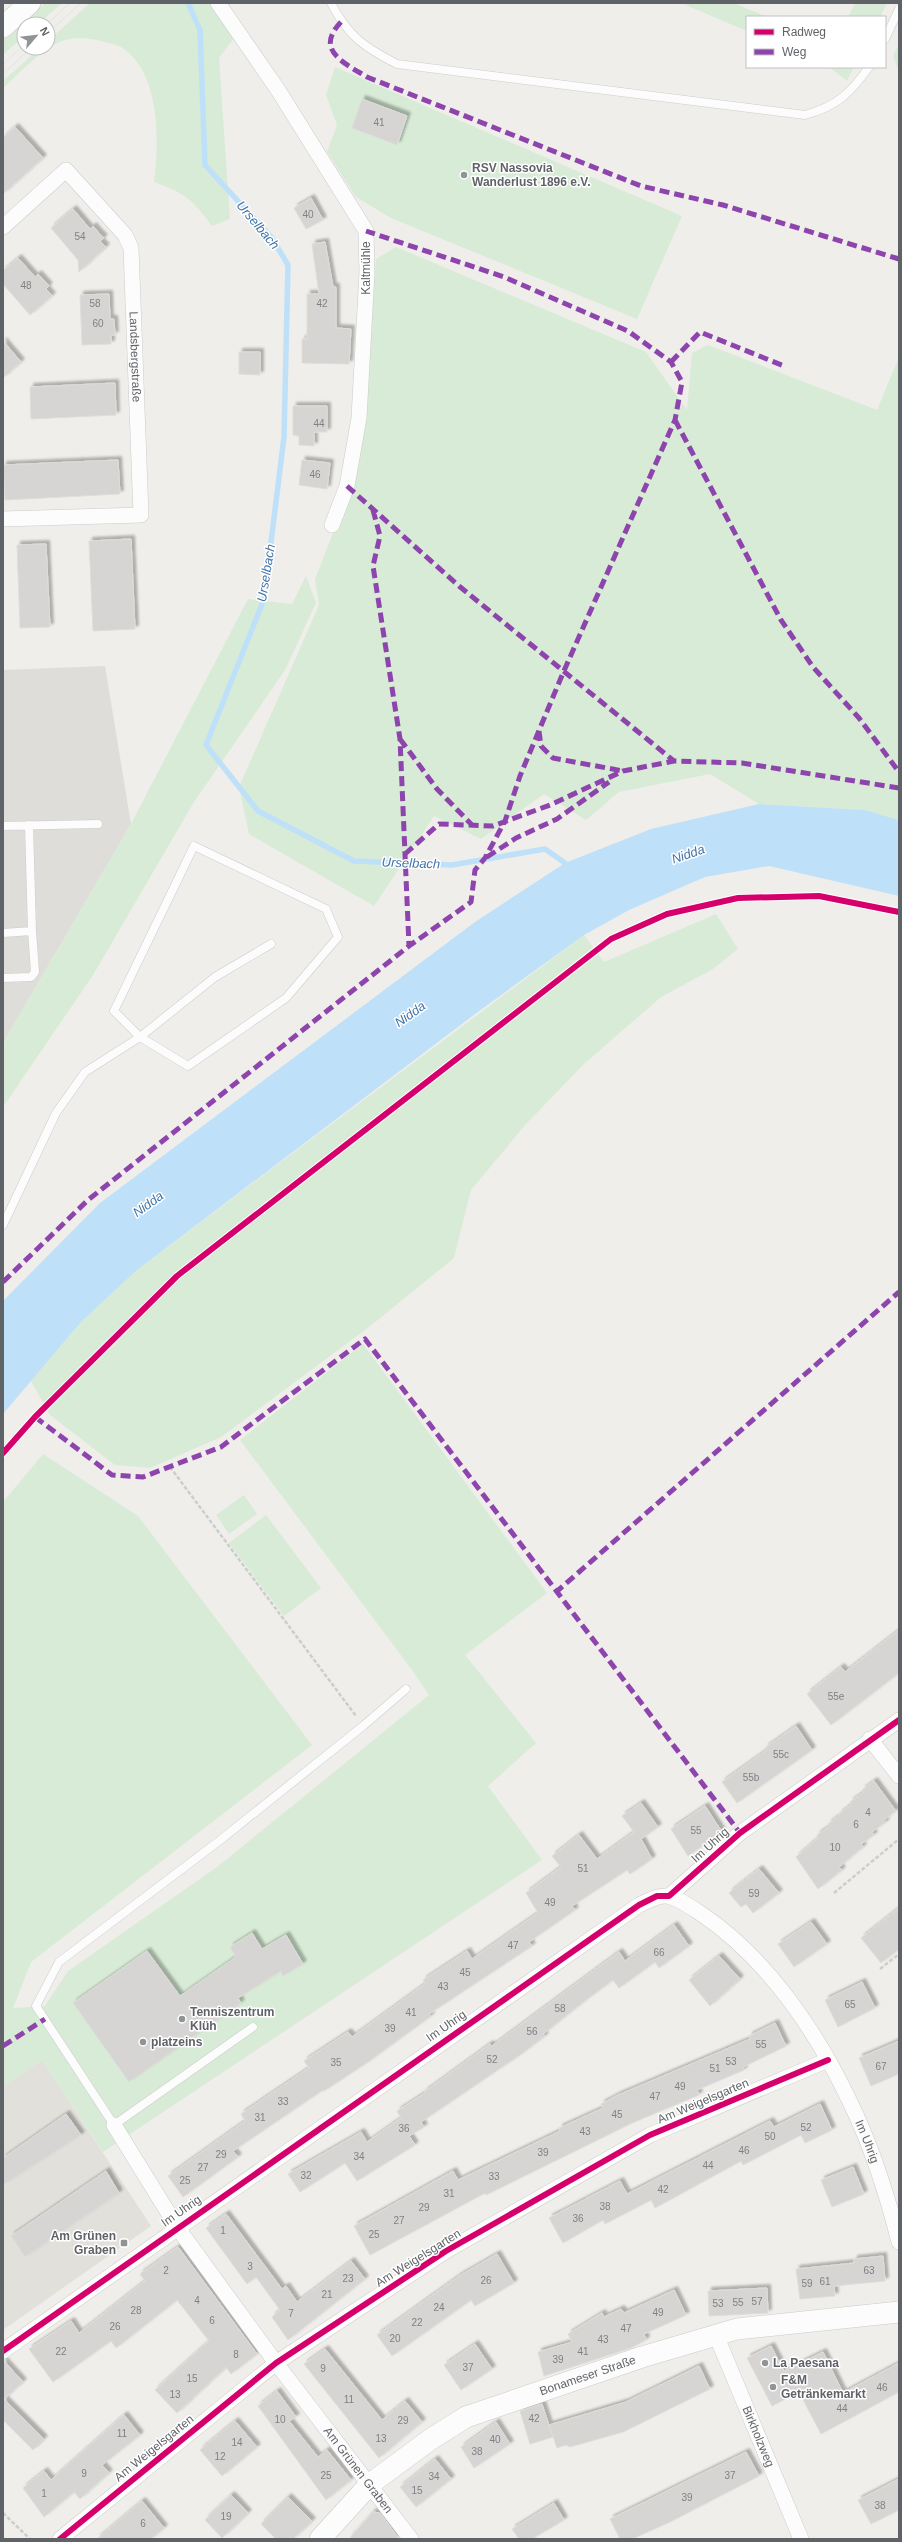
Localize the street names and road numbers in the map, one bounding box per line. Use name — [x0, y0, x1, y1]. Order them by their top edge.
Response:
street label: Kaltmühle — [359, 241, 373, 295]
street label: Landsbergstraße — [126, 311, 144, 403]
street label: Im Uhrig — [688, 1825, 732, 1865]
street label: Im Uhrig — [423, 2007, 469, 2045]
street label: Am Weigelsgarten — [655, 2075, 751, 2127]
street label: Im Uhrig — [852, 2118, 882, 2165]
street label: Im Uhrig — [158, 2192, 204, 2230]
street label: Am Weigelsgarten — [373, 2226, 463, 2290]
street label: Bonameser Straße — [538, 2353, 638, 2398]
street label: Birkholzweg — [739, 2404, 777, 2469]
street label: Am Weigelsgarten — [112, 2412, 196, 2484]
street label: Am Grünen Graben — [321, 2424, 396, 2516]

